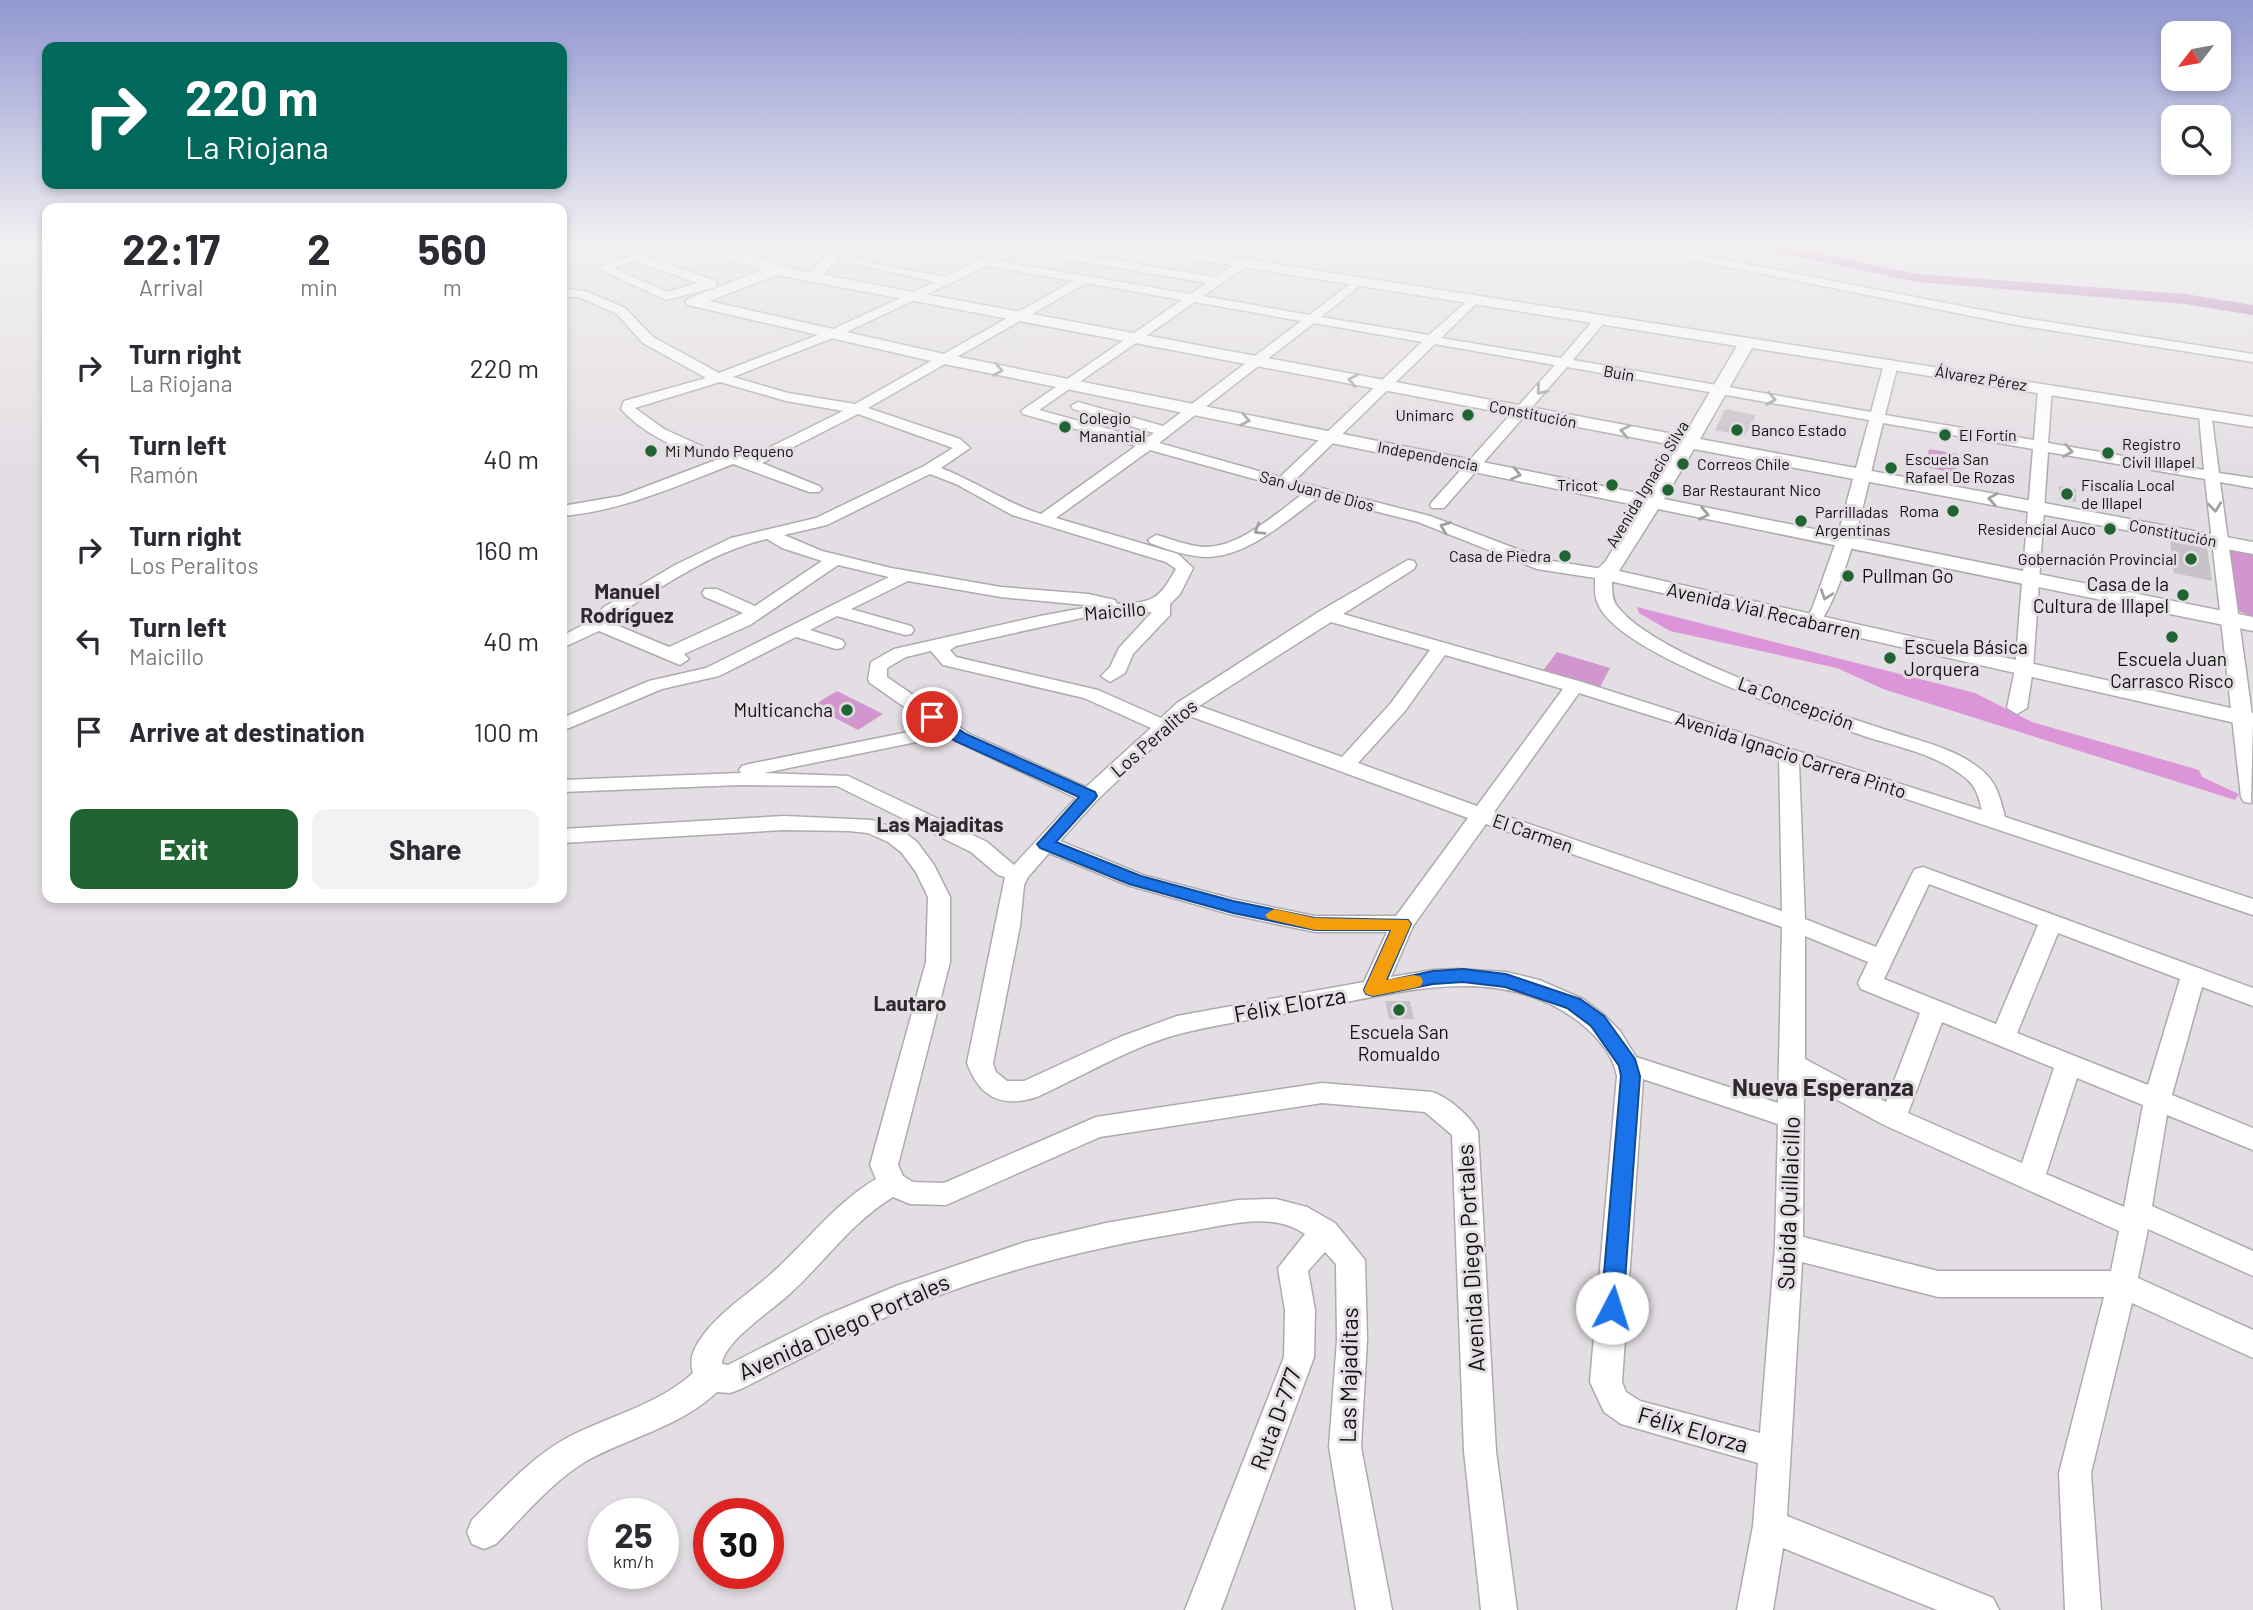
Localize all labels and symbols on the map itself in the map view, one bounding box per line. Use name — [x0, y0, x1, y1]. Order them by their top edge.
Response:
north arrow — [2161, 21, 2231, 91]
street label: Buin — [1602, 360, 1636, 385]
one-way arrow — [992, 361, 1004, 376]
street label: Álvarez Pérez — [1934, 361, 2028, 394]
one-way arrow — [1347, 374, 1359, 389]
one-way arrow — [1537, 382, 1549, 395]
one-way arrow — [1765, 391, 1777, 406]
street label: Constitución — [1488, 396, 1578, 431]
place label: Unimarc — [1395, 405, 1454, 424]
marker: Unimarc — [1460, 407, 1476, 423]
place label: Colegio Manantial — [1079, 408, 1146, 445]
one-way arrow — [1239, 412, 1251, 427]
street label: Avenida Ignacio Silva — [1601, 417, 1692, 551]
marker: Colegio Manantial — [1057, 419, 1073, 435]
place label: Banco Estado — [1751, 420, 1847, 439]
marker: Banco Estado — [1729, 422, 1745, 438]
one-way arrow — [1619, 424, 1631, 439]
place label: El Fortín — [1959, 425, 2017, 444]
marker: El Fortín — [1937, 427, 1953, 443]
place label: Registro Civil Illapel — [2122, 434, 2195, 471]
street label: Independencia — [1376, 436, 1480, 475]
place label: Mi Mundo Pequeno — [665, 441, 794, 460]
one-way arrow — [2062, 442, 2074, 457]
marker: Mi Mundo Pequeno — [643, 443, 659, 459]
marker: Registro Civil Illapel — [2100, 445, 2116, 461]
place label: Escuela San Rafael De Rozas — [1905, 449, 2015, 486]
place label: Correos Chile — [1697, 454, 1790, 473]
marker: Correos Chile — [1675, 456, 1691, 472]
marker: Escuela San Rafael De Rozas — [1883, 460, 1899, 476]
street label: San Juan de Dios — [1258, 466, 1377, 515]
one-way arrow — [1510, 466, 1522, 481]
place label: Tricot — [1557, 475, 1598, 494]
place label: Fiscalía Local de Illapel — [2081, 475, 2175, 512]
marker: Tricot — [1604, 477, 1620, 493]
place label: Bar Restaurant Nico — [1682, 480, 1821, 499]
marker: Bar Restaurant Nico — [1660, 482, 1676, 498]
marker: Fiscalía Local de Illapel — [2059, 486, 2075, 502]
one-way arrow — [1987, 493, 1999, 508]
place label: Roma — [1899, 501, 1939, 520]
one-way arrow — [2208, 501, 2223, 513]
place label: Parrilladas Argentinas — [1815, 502, 1890, 539]
marker: Roma — [1945, 503, 1961, 519]
one-way arrow — [1698, 505, 1710, 520]
marker: Parrilladas Argentinas — [1793, 513, 1809, 529]
street label: Constitución — [2128, 515, 2218, 550]
place label: Residencial Auco — [1978, 519, 2096, 538]
one-way arrow — [1440, 521, 1452, 535]
marker: Residencial Auco — [2102, 521, 2118, 537]
one-way arrow — [1254, 522, 1267, 535]
place label: Casa de Piedra — [1449, 546, 1551, 565]
marker: Casa de Piedra — [1557, 548, 1573, 564]
place label: Gobernación Provincial — [2018, 549, 2177, 568]
marker: Gobernación Provincial — [2183, 551, 2199, 567]
place label: Pullman Go — [1862, 564, 1954, 587]
marker: Pullman Go — [1840, 568, 1856, 584]
place label: Casa de la Cultura de Illapel — [2033, 572, 2169, 617]
street label: Avenida Vial Recabarren — [1665, 577, 1863, 644]
district label: Manuel Rodríguez — [580, 578, 674, 627]
marker: Casa de la Cultura de Illapel — [2175, 587, 2191, 603]
one-way arrow — [1820, 588, 1834, 601]
street label: Maicillo — [1083, 596, 1147, 625]
marker: Escuela Juan Carrasco Risco — [2164, 629, 2180, 645]
place label: Escuela Básica Jorquera — [1904, 635, 2028, 680]
place label: Escuela Juan Carrasco Risco — [2110, 647, 2234, 692]
marker: Escuela Básica Jorquera — [1882, 650, 1898, 666]
street label: La Concepción — [1735, 671, 1857, 734]
pin — [902, 687, 962, 747]
street label: Los Peralitos — [1106, 694, 1202, 781]
place label: Multicancha — [734, 698, 833, 721]
marker: Multicancha — [839, 702, 855, 718]
street label: Avenida Ignacio Carrera Pinto — [1673, 706, 1910, 803]
street label: El Carmen — [1490, 808, 1576, 857]
district label: Las Majaditas — [876, 811, 1004, 836]
street label: Félix Elorza — [1232, 980, 1348, 1028]
district label: Lautaro — [873, 990, 947, 1015]
marker: Escuela San Romualdo — [1391, 1002, 1407, 1018]
place label: Escuela San Romualdo — [1349, 1020, 1449, 1065]
district label: Nueva Esperanza — [1732, 1072, 1914, 1101]
street label: Subida Quillaicillo — [1771, 1116, 1805, 1290]
street label: Avenida Diego Portales — [1450, 1143, 1490, 1373]
street label: Avenida Diego Portales — [734, 1267, 953, 1385]
position arrow — [1575, 1271, 1649, 1345]
street label: Las Majaditas — [1333, 1307, 1363, 1443]
street label: Ruta D-777 — [1244, 1364, 1306, 1473]
street label: Félix Elorza — [1635, 1400, 1752, 1458]
speed limit sign: 30 — [693, 1498, 784, 1589]

